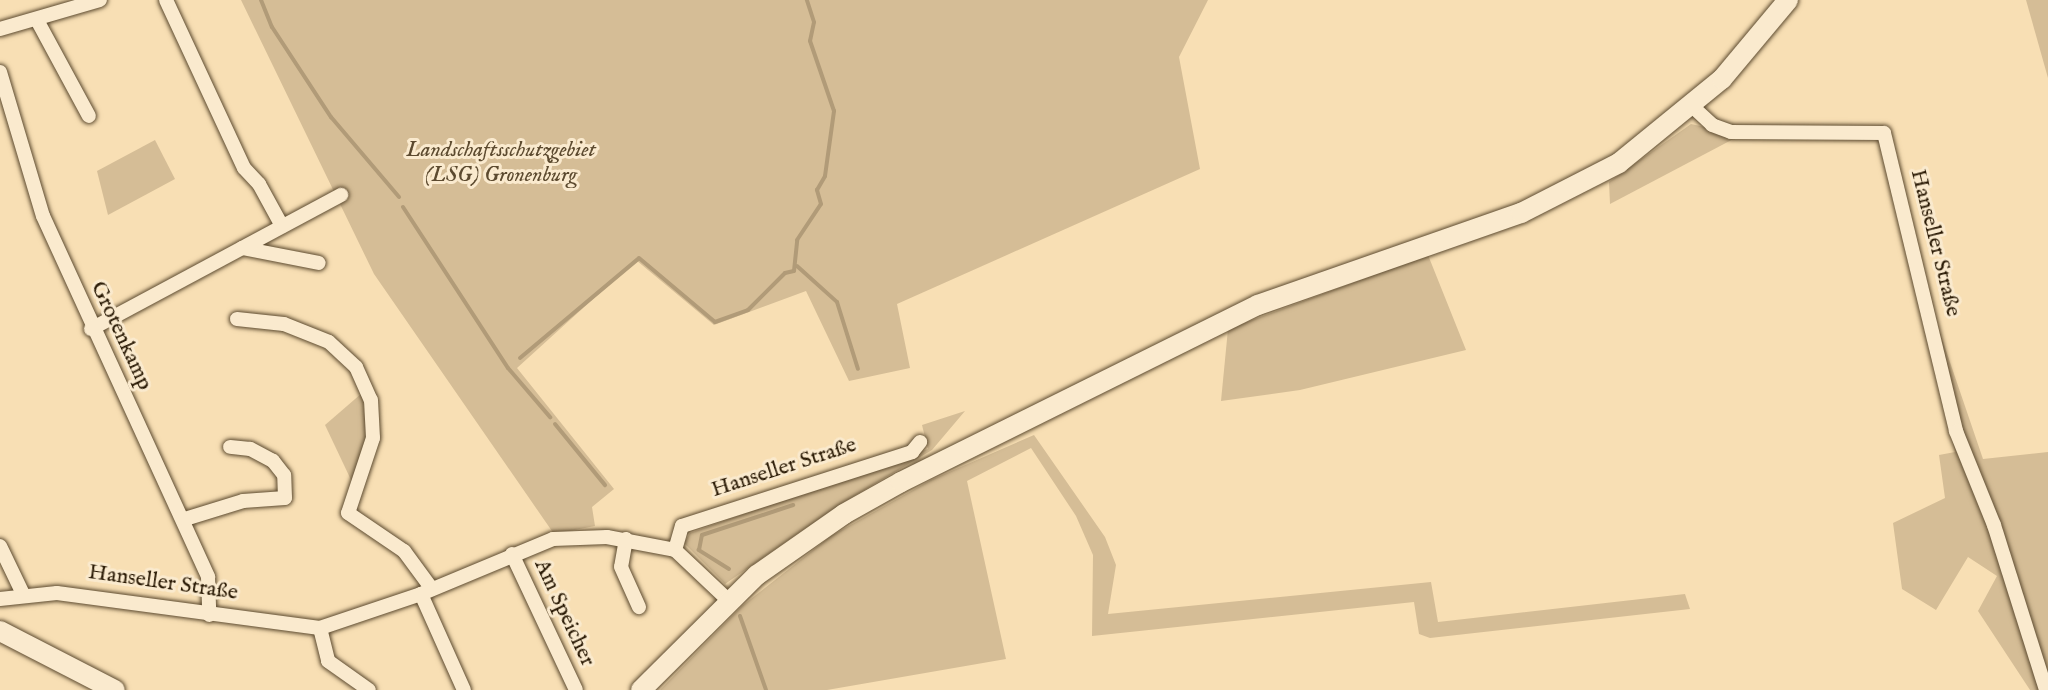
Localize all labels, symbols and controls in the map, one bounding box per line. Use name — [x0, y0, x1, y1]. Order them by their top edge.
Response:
park label: Landschaftsschutzgebiet (LSG) Gronenburg — [406, 137, 596, 188]
street label: Hanseller Straße — [1904, 167, 1966, 319]
street label: Grotenkamp — [84, 277, 158, 395]
street label: Hanseller Straße — [708, 432, 860, 504]
street label: Am Speicher — [528, 555, 600, 671]
street label: Hanseller Straße — [87, 559, 239, 607]

